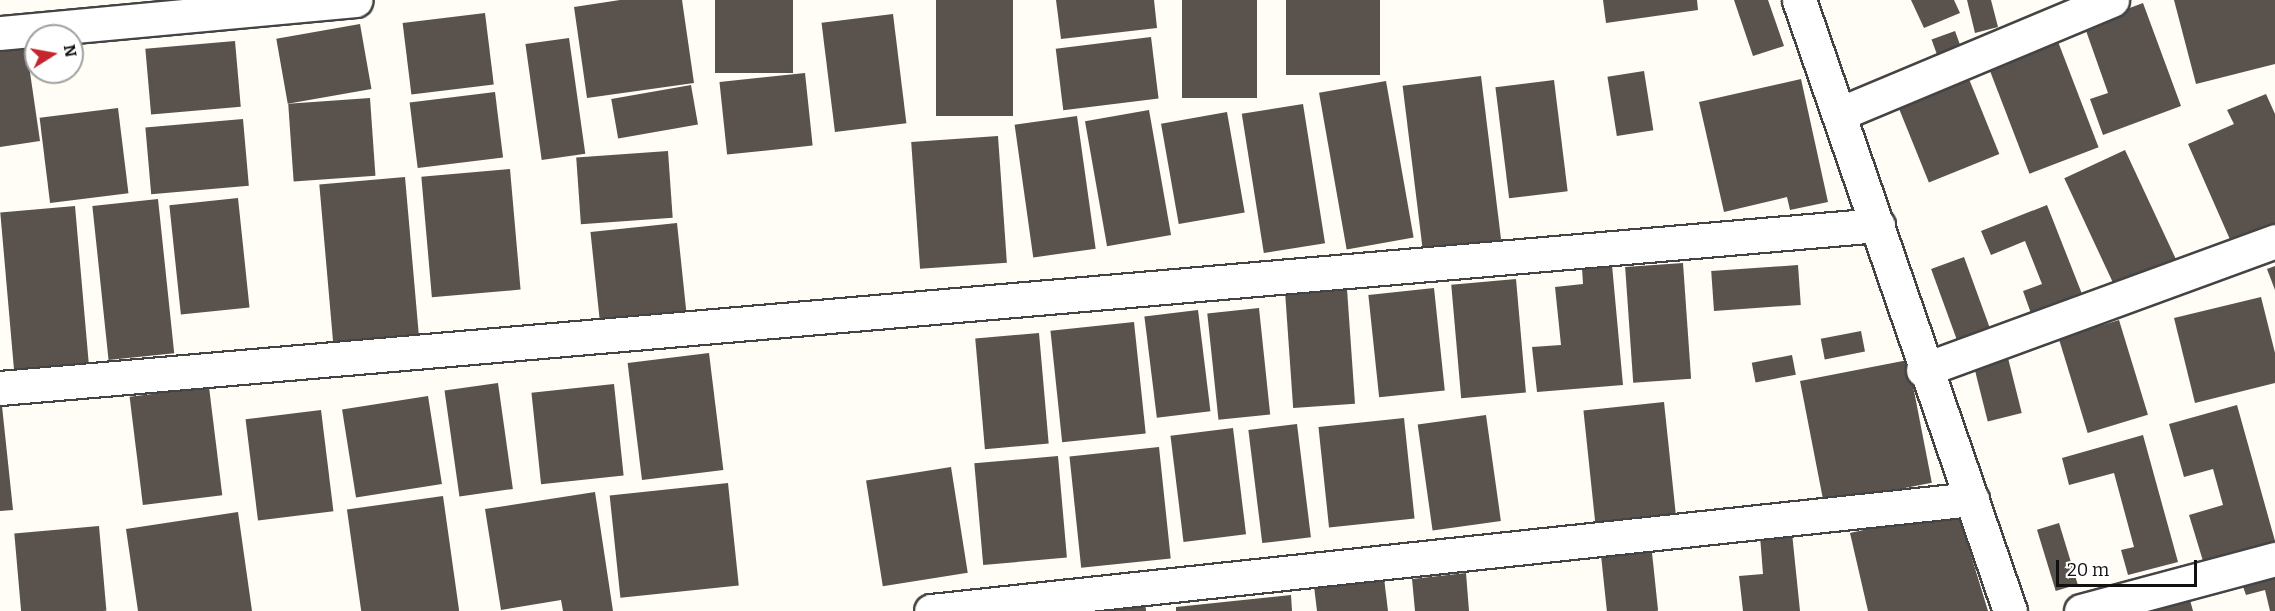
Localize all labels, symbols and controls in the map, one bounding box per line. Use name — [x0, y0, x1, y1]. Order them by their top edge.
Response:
north arrow — [24, 24, 84, 84]
text: N — [60, 43, 81, 59]
scale bar — [2059, 548, 2200, 586]
text: 20 m — [2067, 559, 2109, 581]

